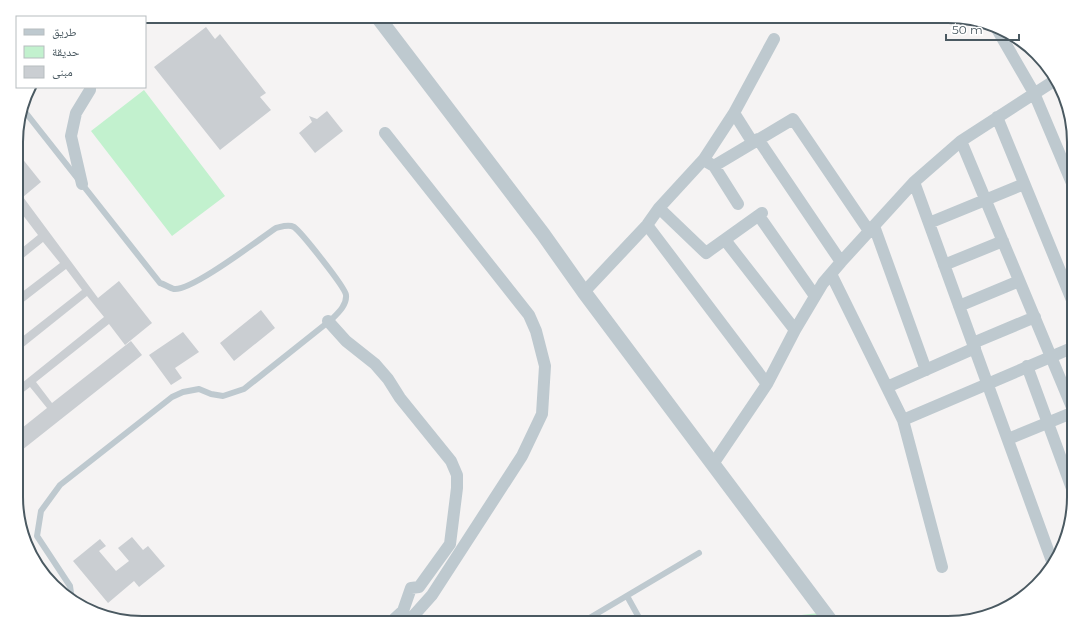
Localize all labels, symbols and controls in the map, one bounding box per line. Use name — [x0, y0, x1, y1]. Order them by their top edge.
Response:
legend — [16, 16, 146, 88]
scale bar — [946, 16, 1019, 42]
text: 50 m — [952, 22, 983, 37]
text: طريق — [52, 24, 77, 39]
text: حديقة — [52, 44, 80, 59]
text: مبنى — [52, 64, 73, 79]

